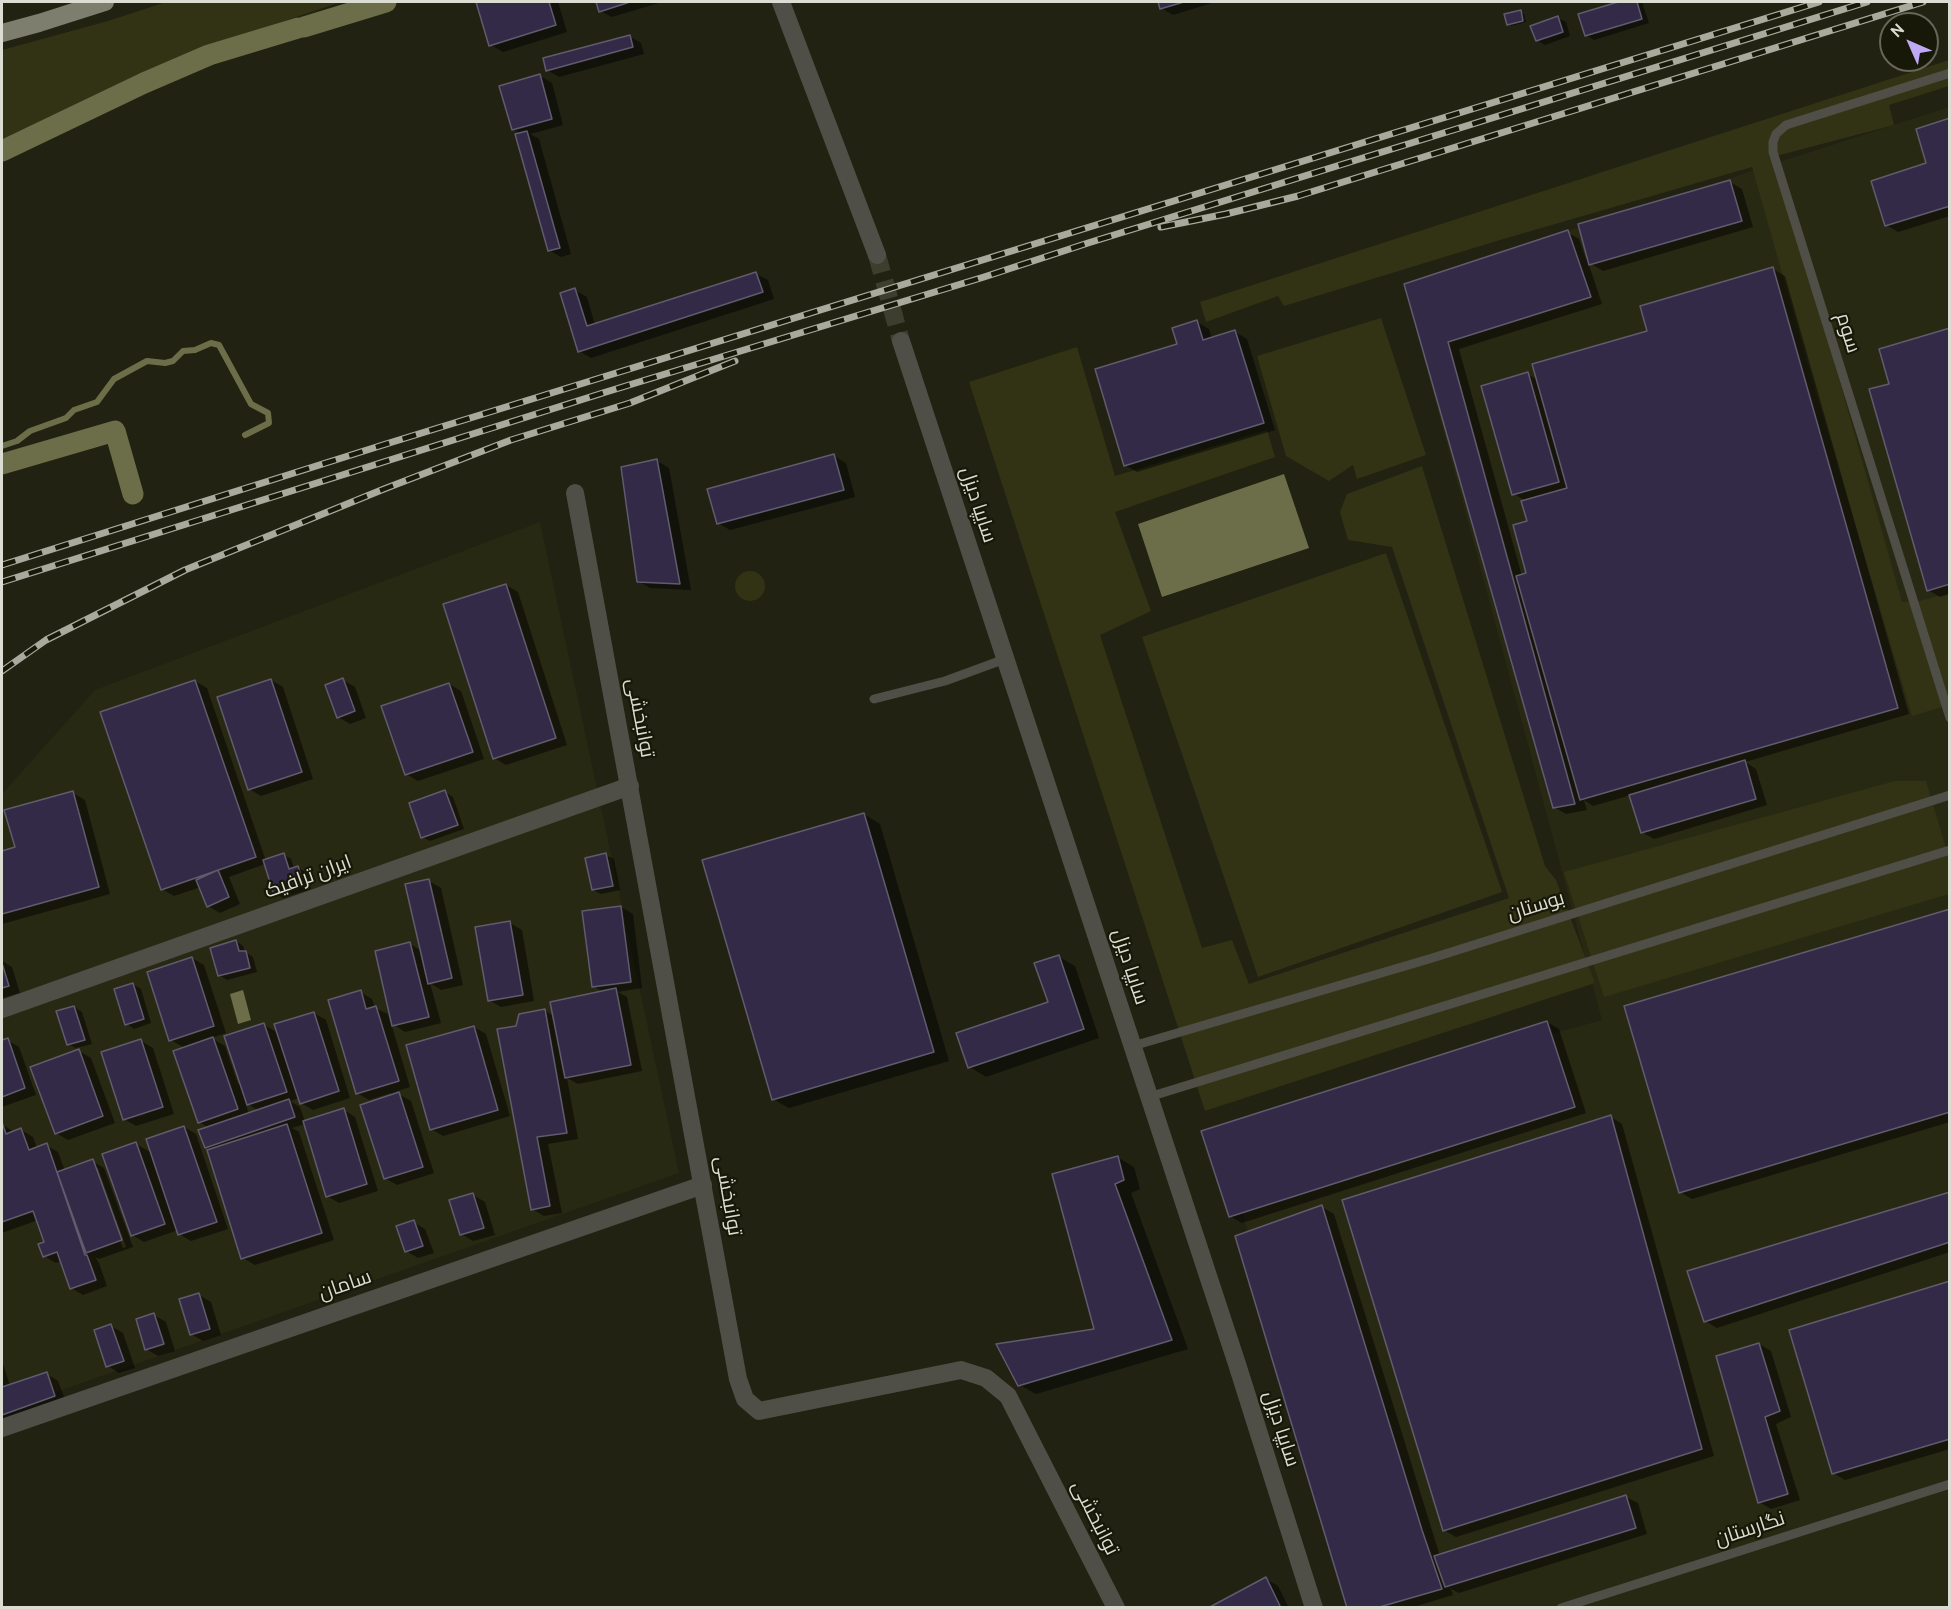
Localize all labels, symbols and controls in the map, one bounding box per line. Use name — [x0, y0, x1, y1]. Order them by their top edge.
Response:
north arrow — [1879, 12, 1939, 72]
text: N — [1887, 20, 1908, 41]
street label: سوم — [1831, 310, 1865, 356]
street label: سایپا دیزل — [954, 464, 1002, 546]
street label: توانبخشی — [621, 676, 659, 760]
street label: ایران ترافیک — [261, 850, 355, 904]
street label: بوستان — [1505, 886, 1567, 926]
street label: سایپا دیزل — [1106, 926, 1154, 1008]
street label: توانبخشی — [709, 1154, 747, 1238]
street label: سامان — [315, 1265, 375, 1305]
street label: سایپا دیزل — [1257, 1388, 1305, 1470]
street label: توانبخشی — [1066, 1477, 1124, 1559]
street label: نگارستان — [1712, 1506, 1788, 1552]

